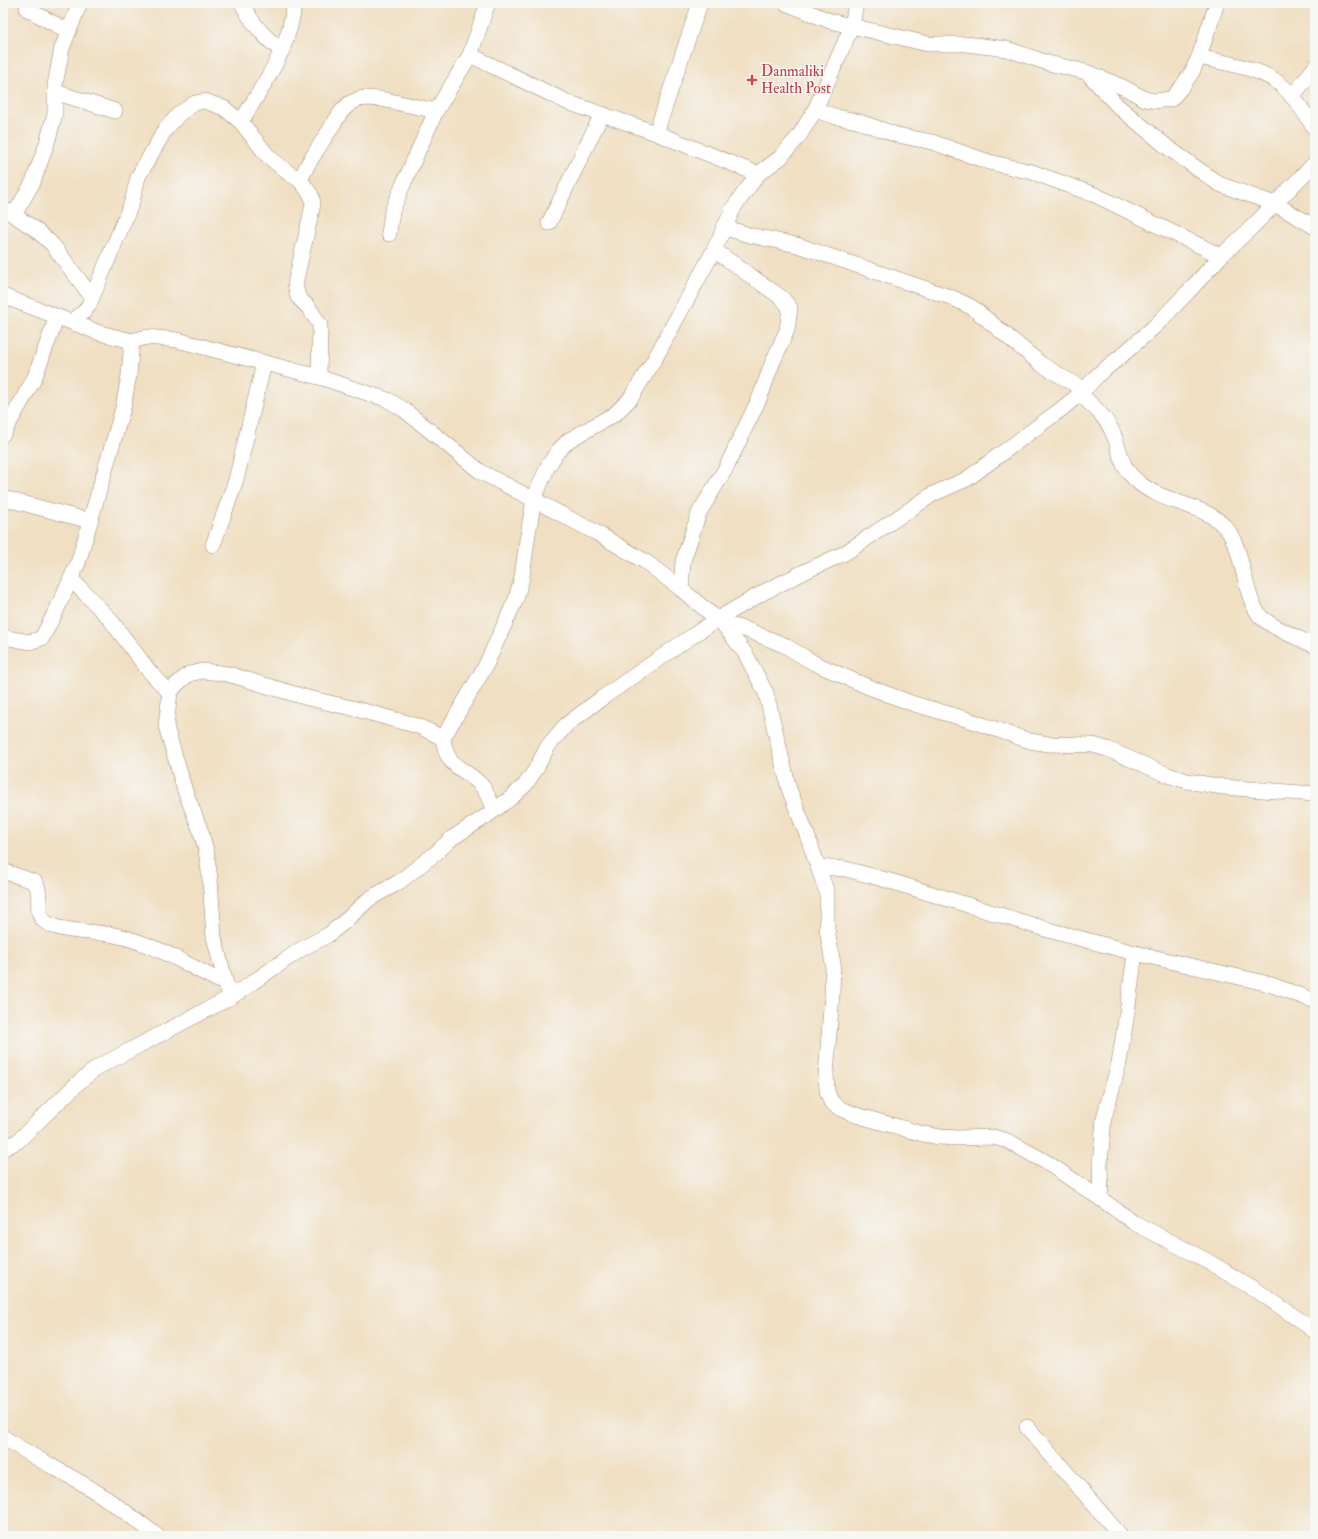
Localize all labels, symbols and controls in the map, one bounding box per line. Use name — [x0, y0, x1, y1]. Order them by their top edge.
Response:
place label: Danmaliki Health Post — [761, 62, 831, 98]
marker: Danmaliki Health Post — [746, 74, 758, 86]

